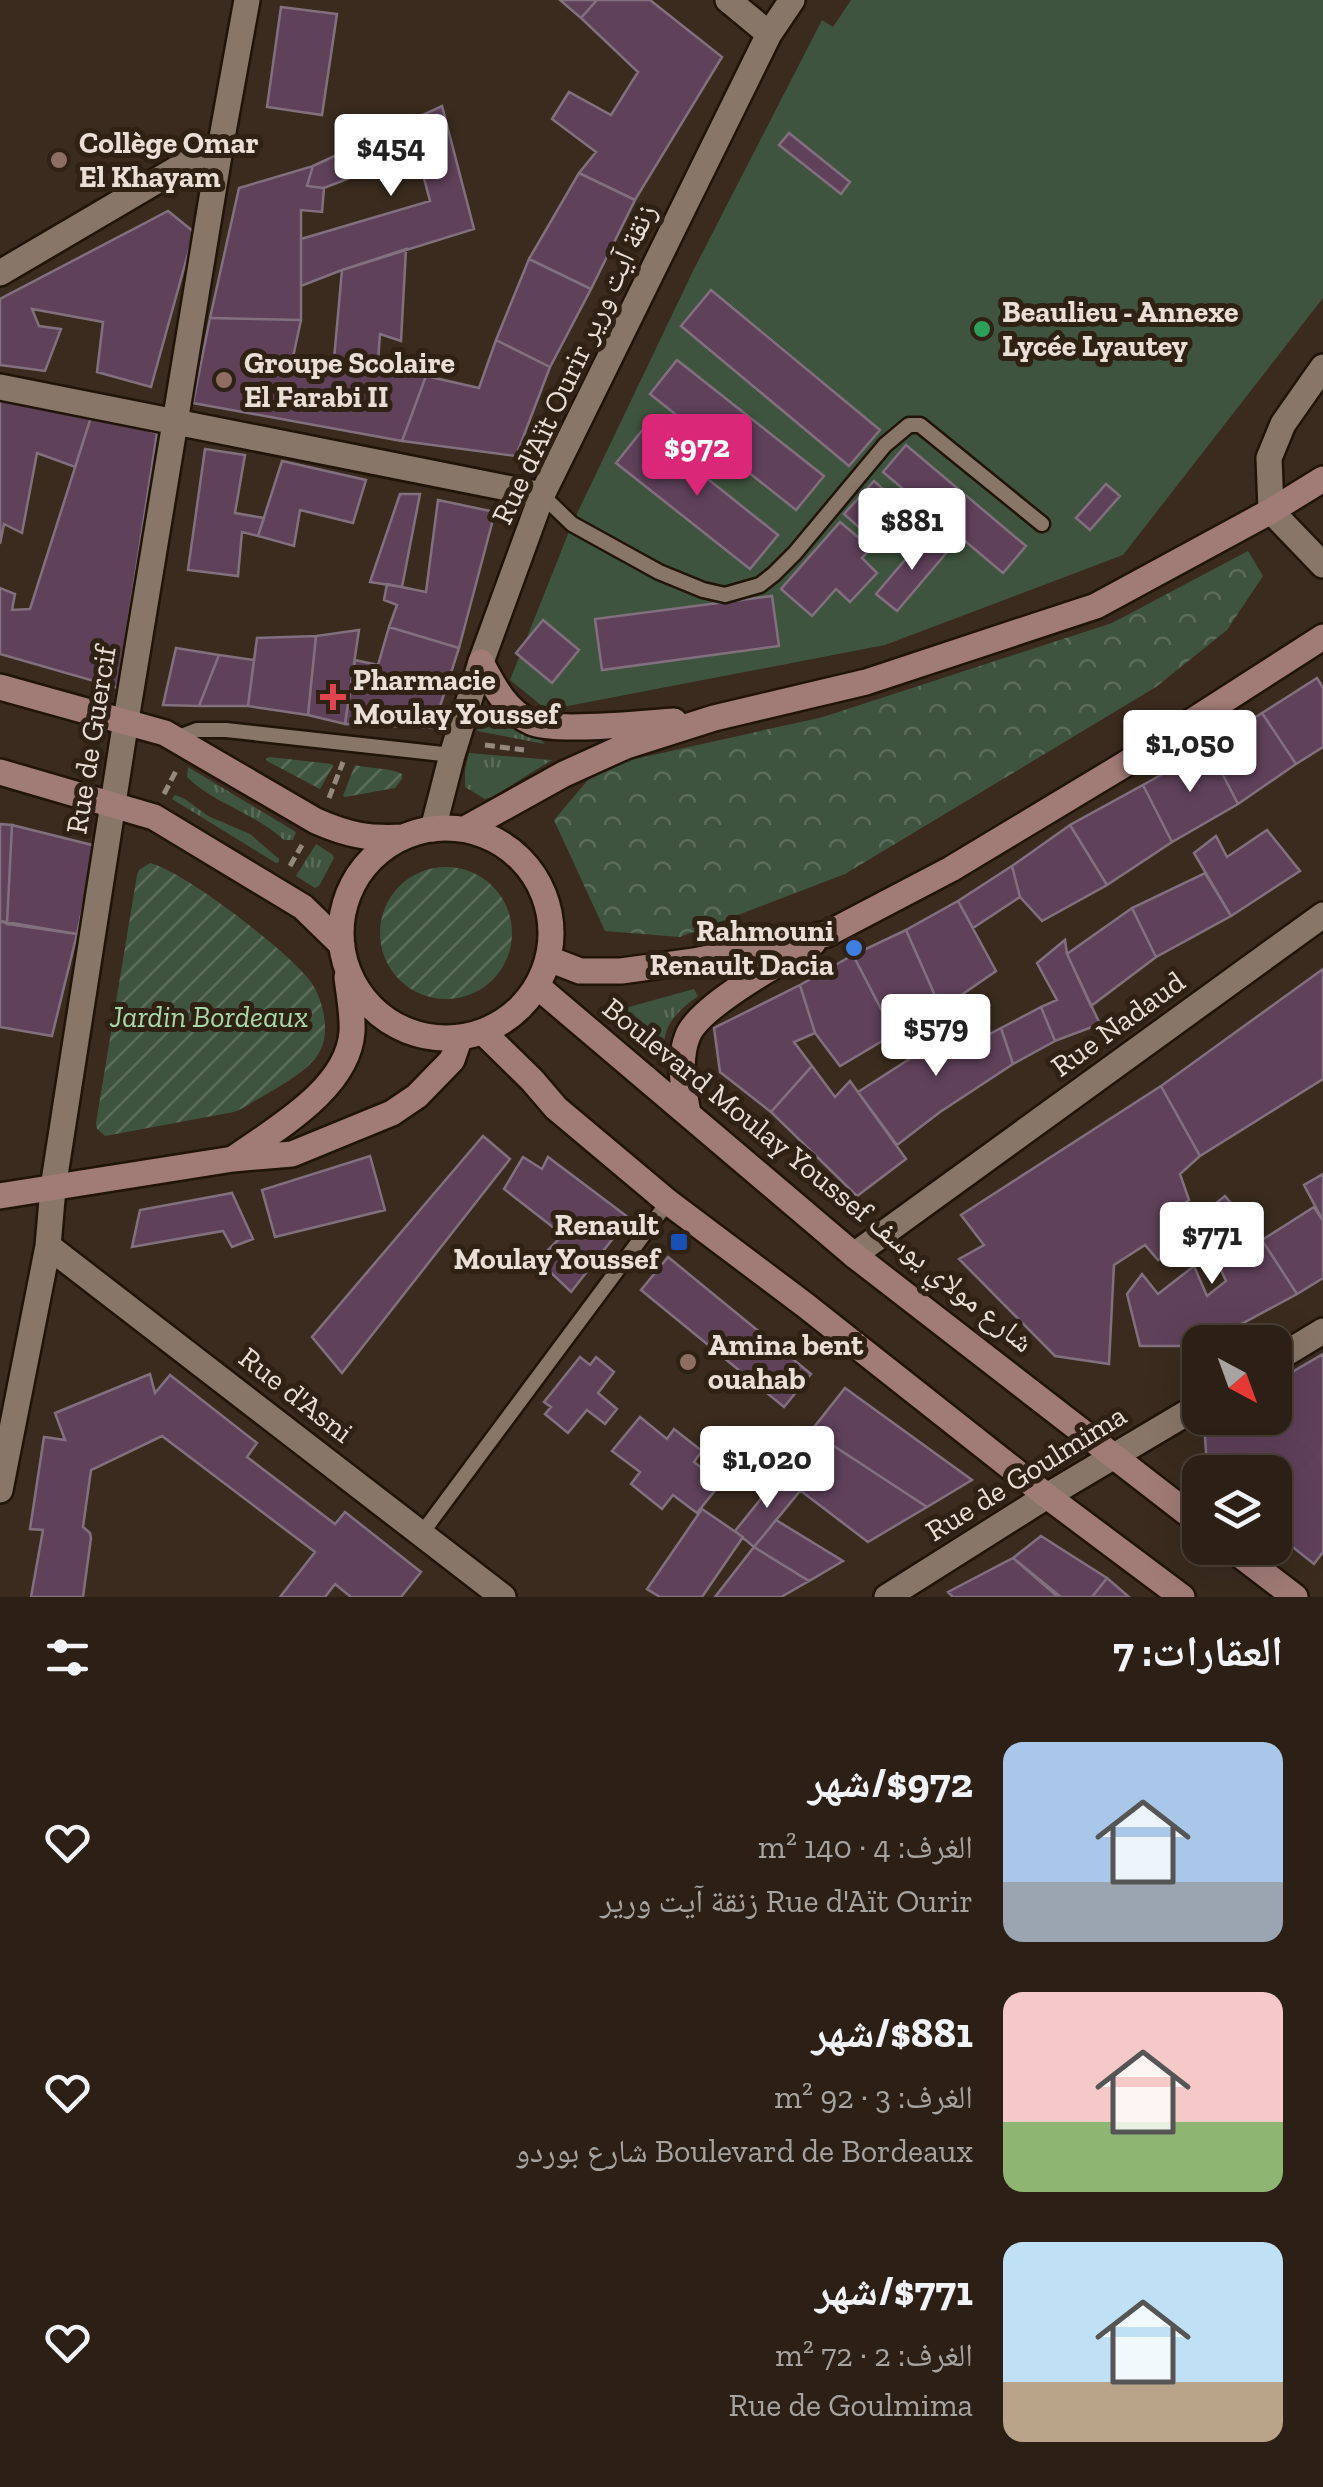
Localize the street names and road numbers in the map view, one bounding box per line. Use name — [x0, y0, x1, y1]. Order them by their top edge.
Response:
street label: Rue d'Aït Ourir زنقة آيت ورير — [484, 198, 664, 530]
street label: Rue de Guercif — [58, 641, 124, 837]
street label: Rue Nadaud — [1044, 963, 1192, 1085]
street label: Boulevard Moulay Youssef شارع مولاي يوسف — [592, 990, 1041, 1364]
street label: Rue d'Asni — [232, 1339, 360, 1451]
street label: Rue de Goulmima — [919, 1397, 1133, 1549]

